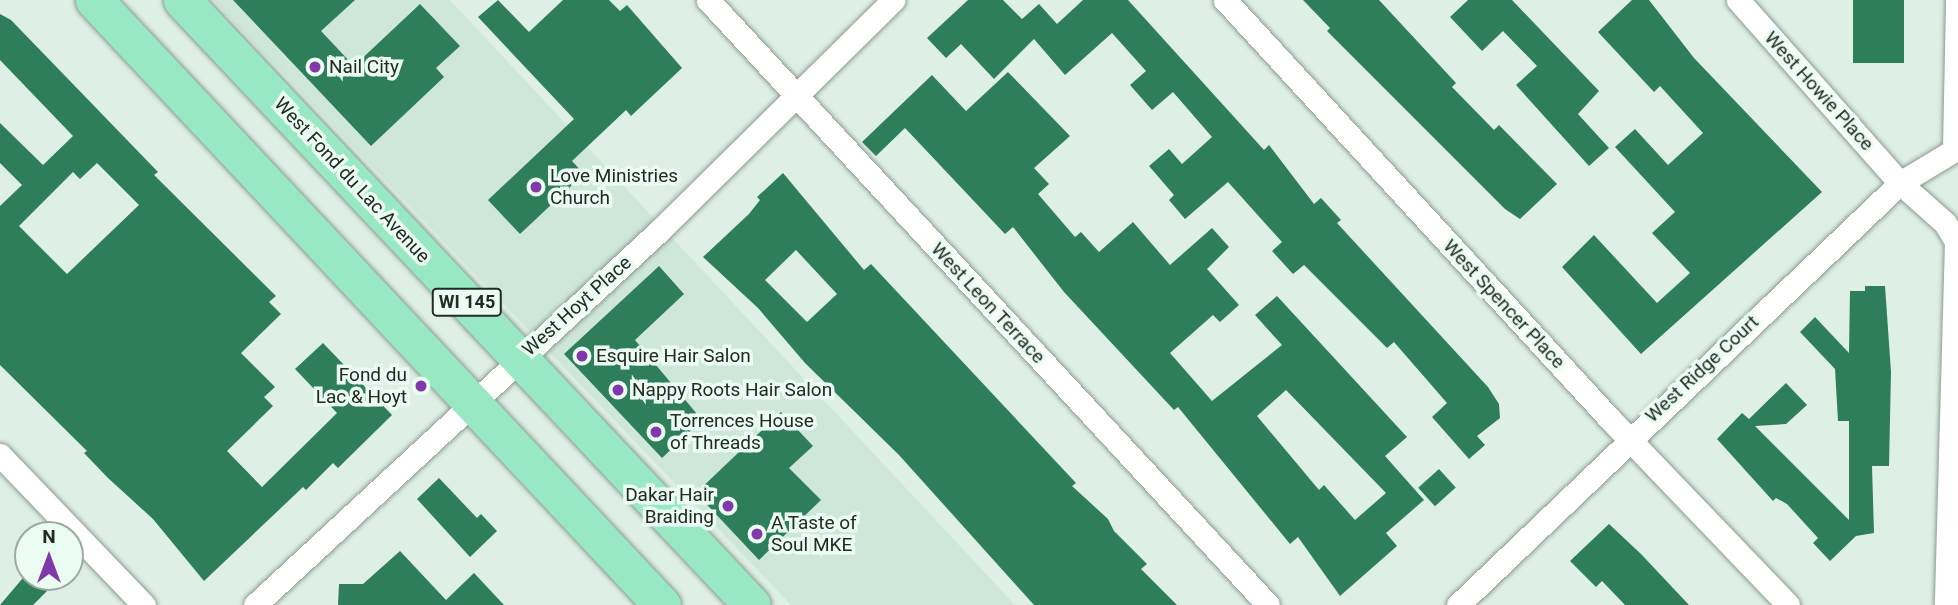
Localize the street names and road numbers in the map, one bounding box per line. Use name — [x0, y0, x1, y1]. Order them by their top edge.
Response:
street label: West Howie Place — [1760, 27, 1878, 155]
street label: West Fond du Lac Avenue — [269, 93, 435, 267]
street label: West Spencer Place — [1438, 235, 1570, 373]
street label: West Leon Terrace — [926, 238, 1050, 368]
street label: West Hoyt Place — [518, 251, 636, 361]
road number: WI 145 — [430, 288, 504, 316]
street label: West Ridge Court — [1641, 311, 1763, 427]

